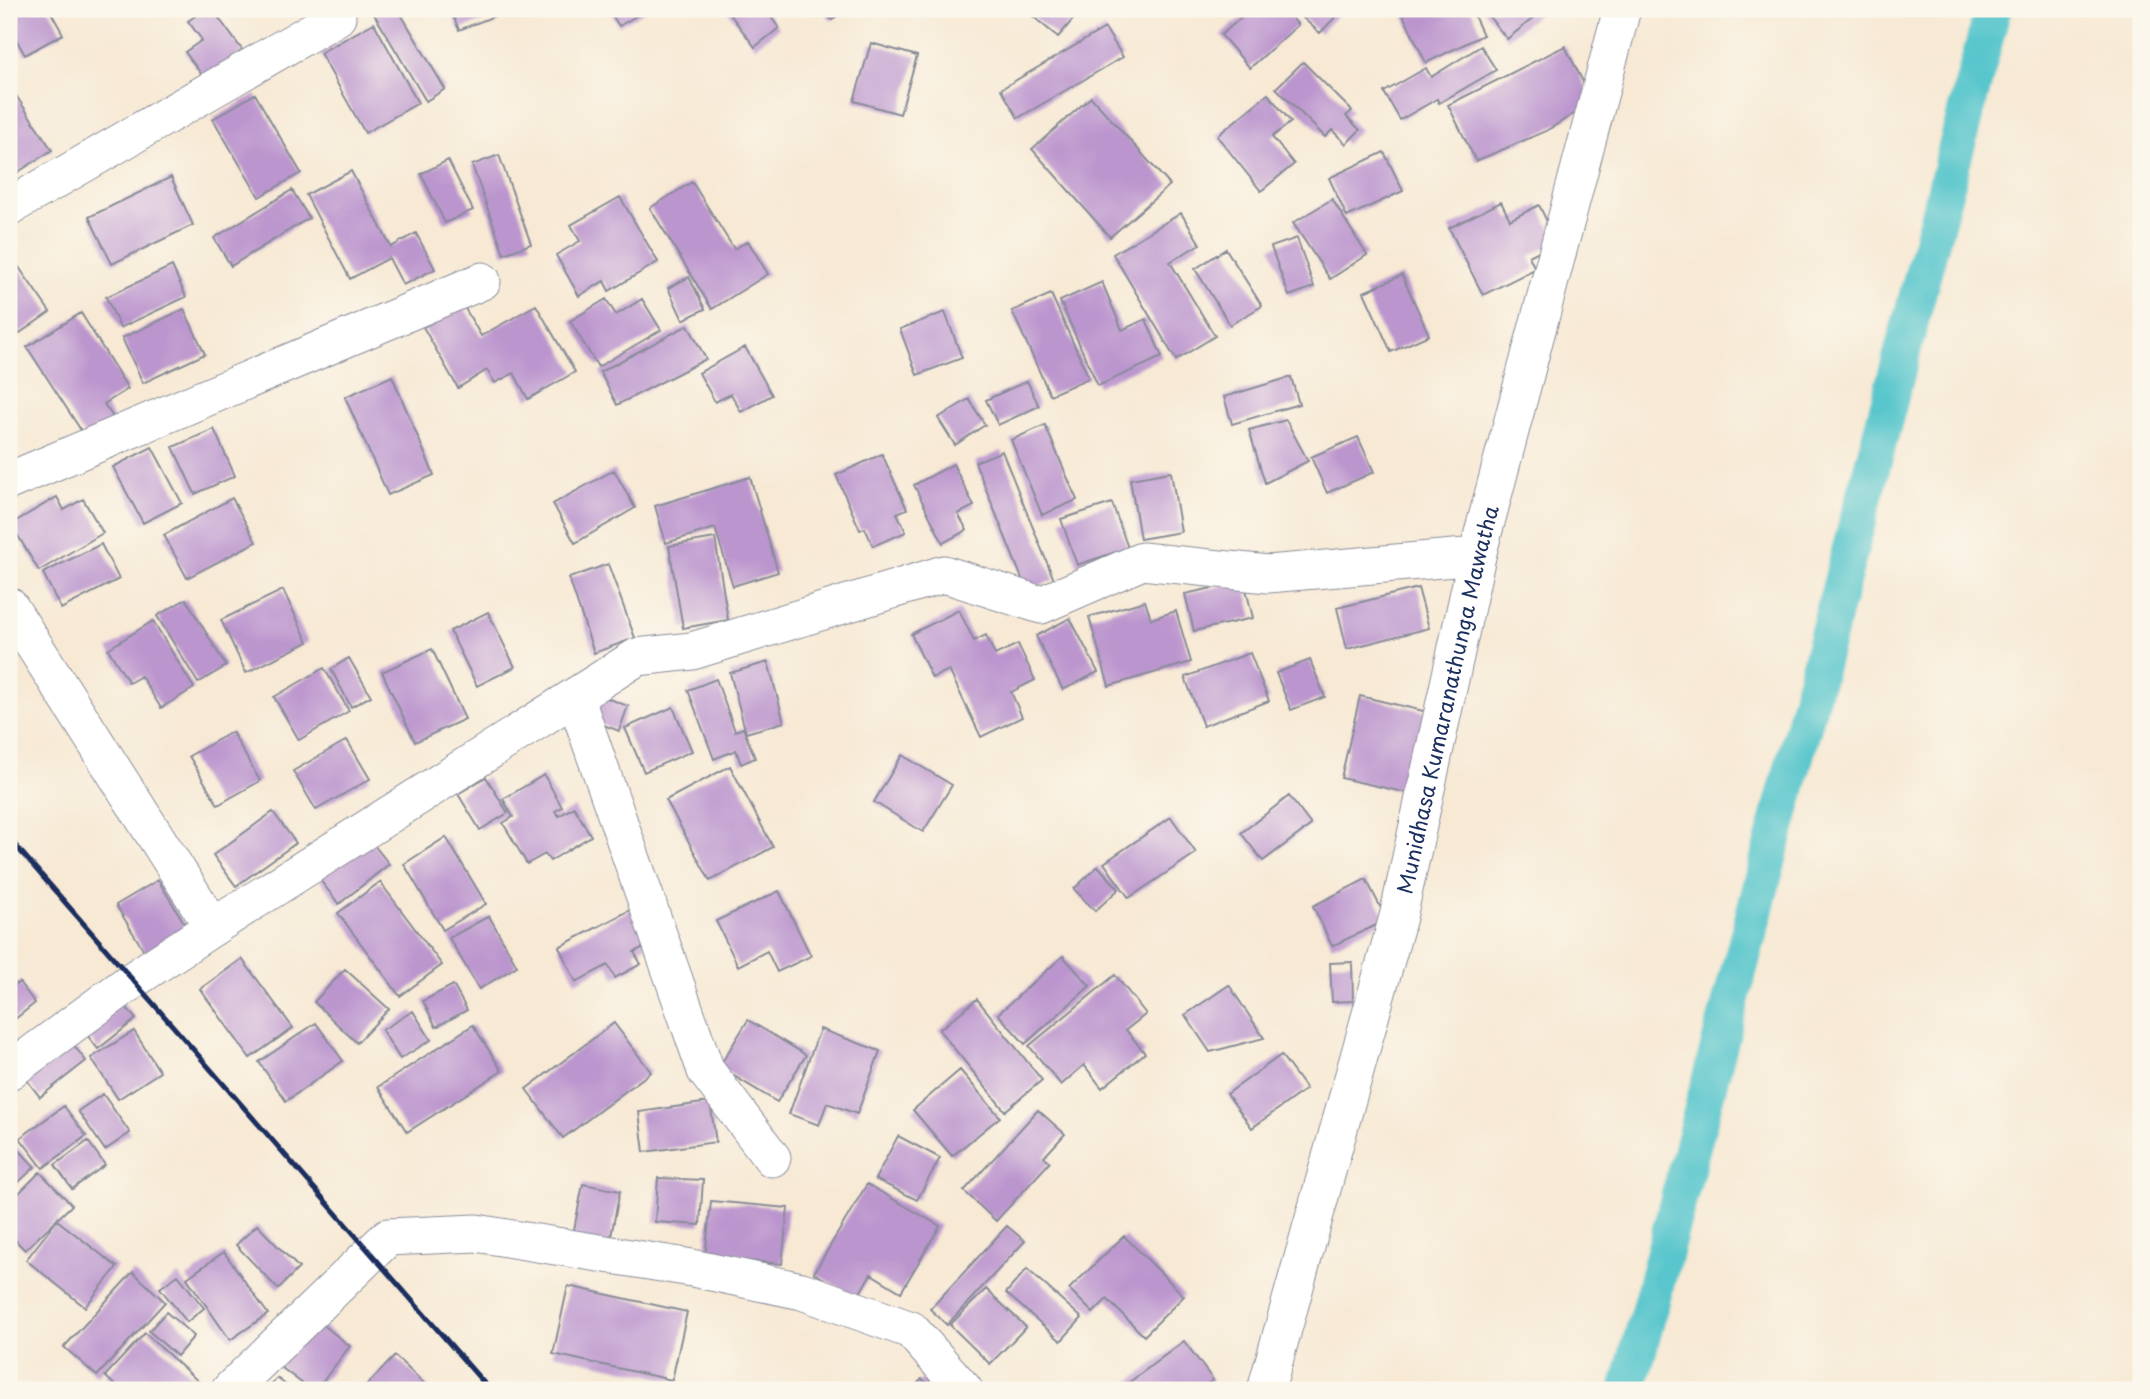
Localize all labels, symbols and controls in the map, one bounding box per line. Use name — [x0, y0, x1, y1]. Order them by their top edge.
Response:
street label: Munidhasa Kumaranathunga Mawatha — [1388, 502, 1506, 897]

